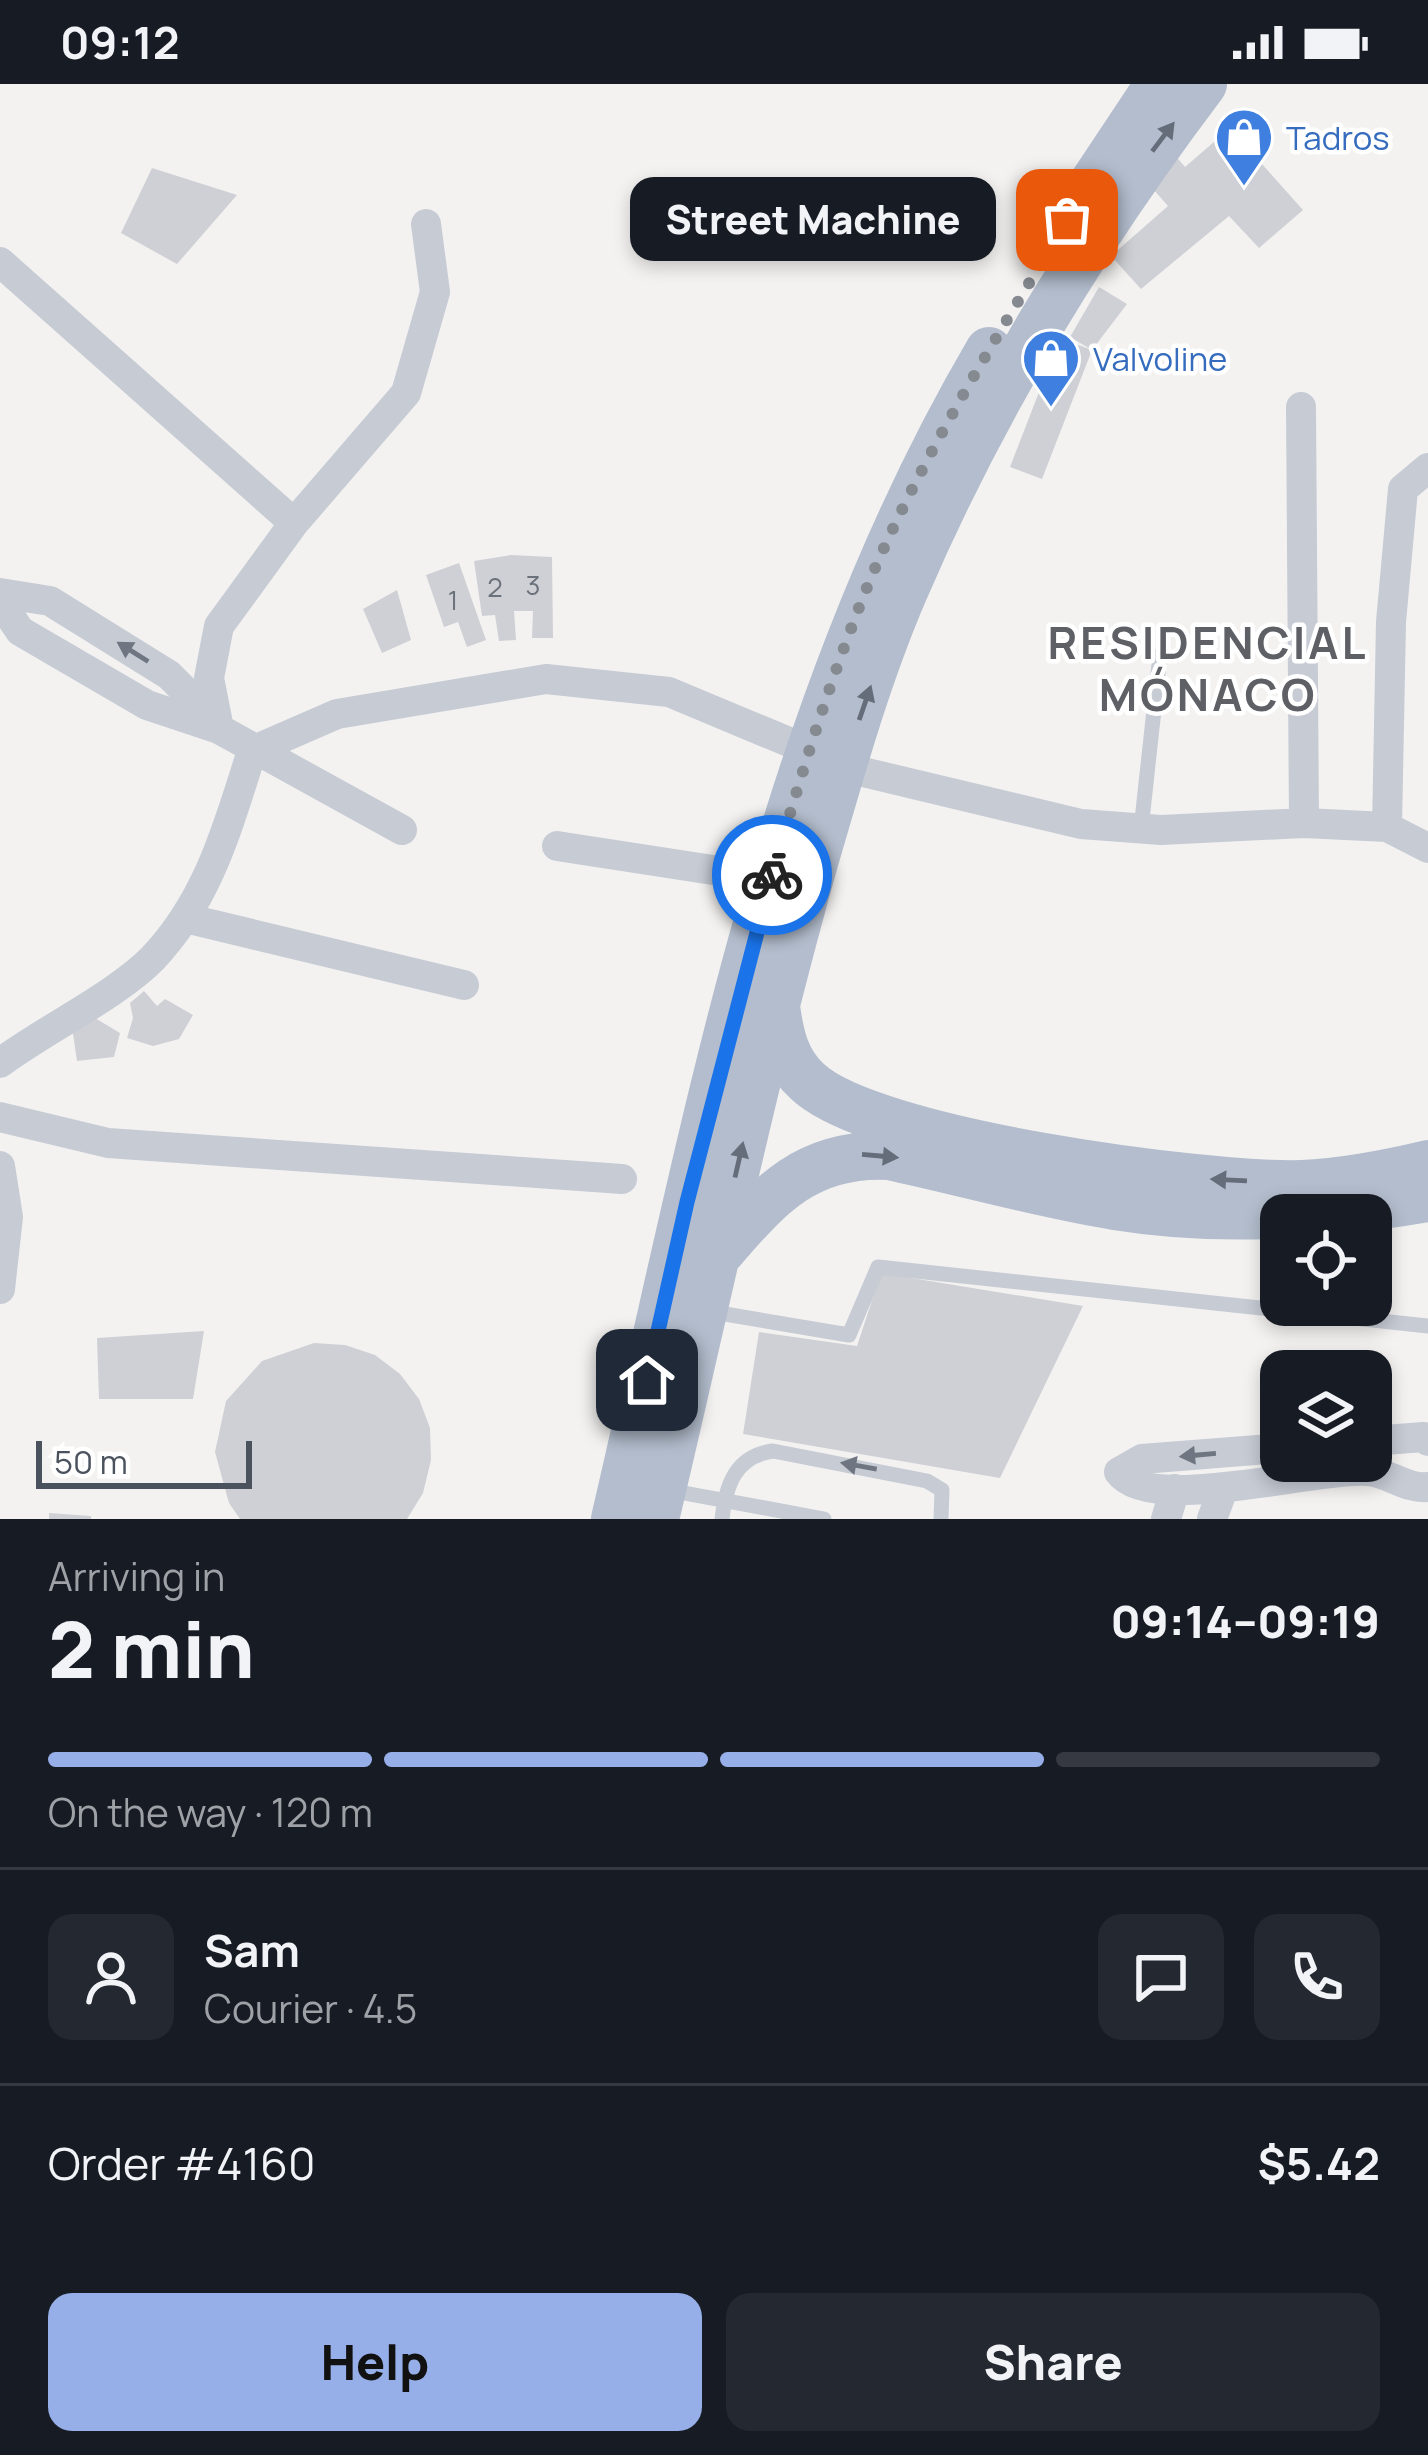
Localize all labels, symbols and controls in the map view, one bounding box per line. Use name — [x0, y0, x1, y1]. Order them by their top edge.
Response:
text: 09:12 — [60, 11, 180, 73]
shop icon: Tadros — [1213, 106, 1275, 188]
place label: Tadros — [1286, 115, 1390, 160]
one-way arrow — [1150, 122, 1175, 153]
pin — [1016, 169, 1118, 271]
callout: Street Machine — [629, 178, 995, 262]
icon: bag — [1034, 187, 1100, 253]
text: Street Machine — [665, 192, 961, 246]
shop icon: Valvoline — [1020, 327, 1082, 409]
place label: Valvoline — [1093, 336, 1227, 381]
house number: 3 — [526, 566, 540, 603]
house number: 2 — [487, 568, 503, 605]
house number: 1 — [448, 581, 458, 618]
district label: RESIDENCIAL MÓNACO — [1047, 611, 1369, 725]
one-way arrow — [117, 642, 150, 664]
one-way arrow — [857, 685, 875, 721]
courier — [712, 815, 832, 935]
icon: bike — [739, 842, 805, 908]
one-way arrow — [730, 1141, 749, 1178]
one-way arrow — [862, 1147, 900, 1166]
one-way arrow — [1209, 1170, 1247, 1189]
map controls — [1260, 1194, 1392, 1482]
button: locate — [1260, 1194, 1392, 1326]
pin — [596, 1329, 698, 1431]
icon: home — [614, 1347, 680, 1413]
button: layers — [1260, 1350, 1392, 1482]
scale bar — [36, 1435, 252, 1488]
text: 50 m — [54, 1439, 128, 1484]
one-way arrow — [1179, 1445, 1216, 1464]
one-way arrow — [840, 1456, 877, 1475]
text: Arriving in — [48, 1549, 225, 1603]
text: 09:14–09:19 — [1110, 1590, 1380, 1652]
text: 2 min — [48, 1595, 255, 1701]
text: On the way · 120 m — [48, 1785, 373, 1839]
button: person — [48, 1914, 174, 2040]
button: chat — [1098, 1914, 1224, 2040]
button: phone — [1254, 1914, 1380, 2040]
text: Sam — [204, 1919, 300, 1981]
text: Courier · 4.5 — [204, 1981, 417, 2035]
text: Order #4160 — [48, 2132, 315, 2194]
text: $5.42 — [1258, 2132, 1380, 2194]
button: Help — [48, 2293, 702, 2431]
button: Share — [726, 2293, 1380, 2431]

